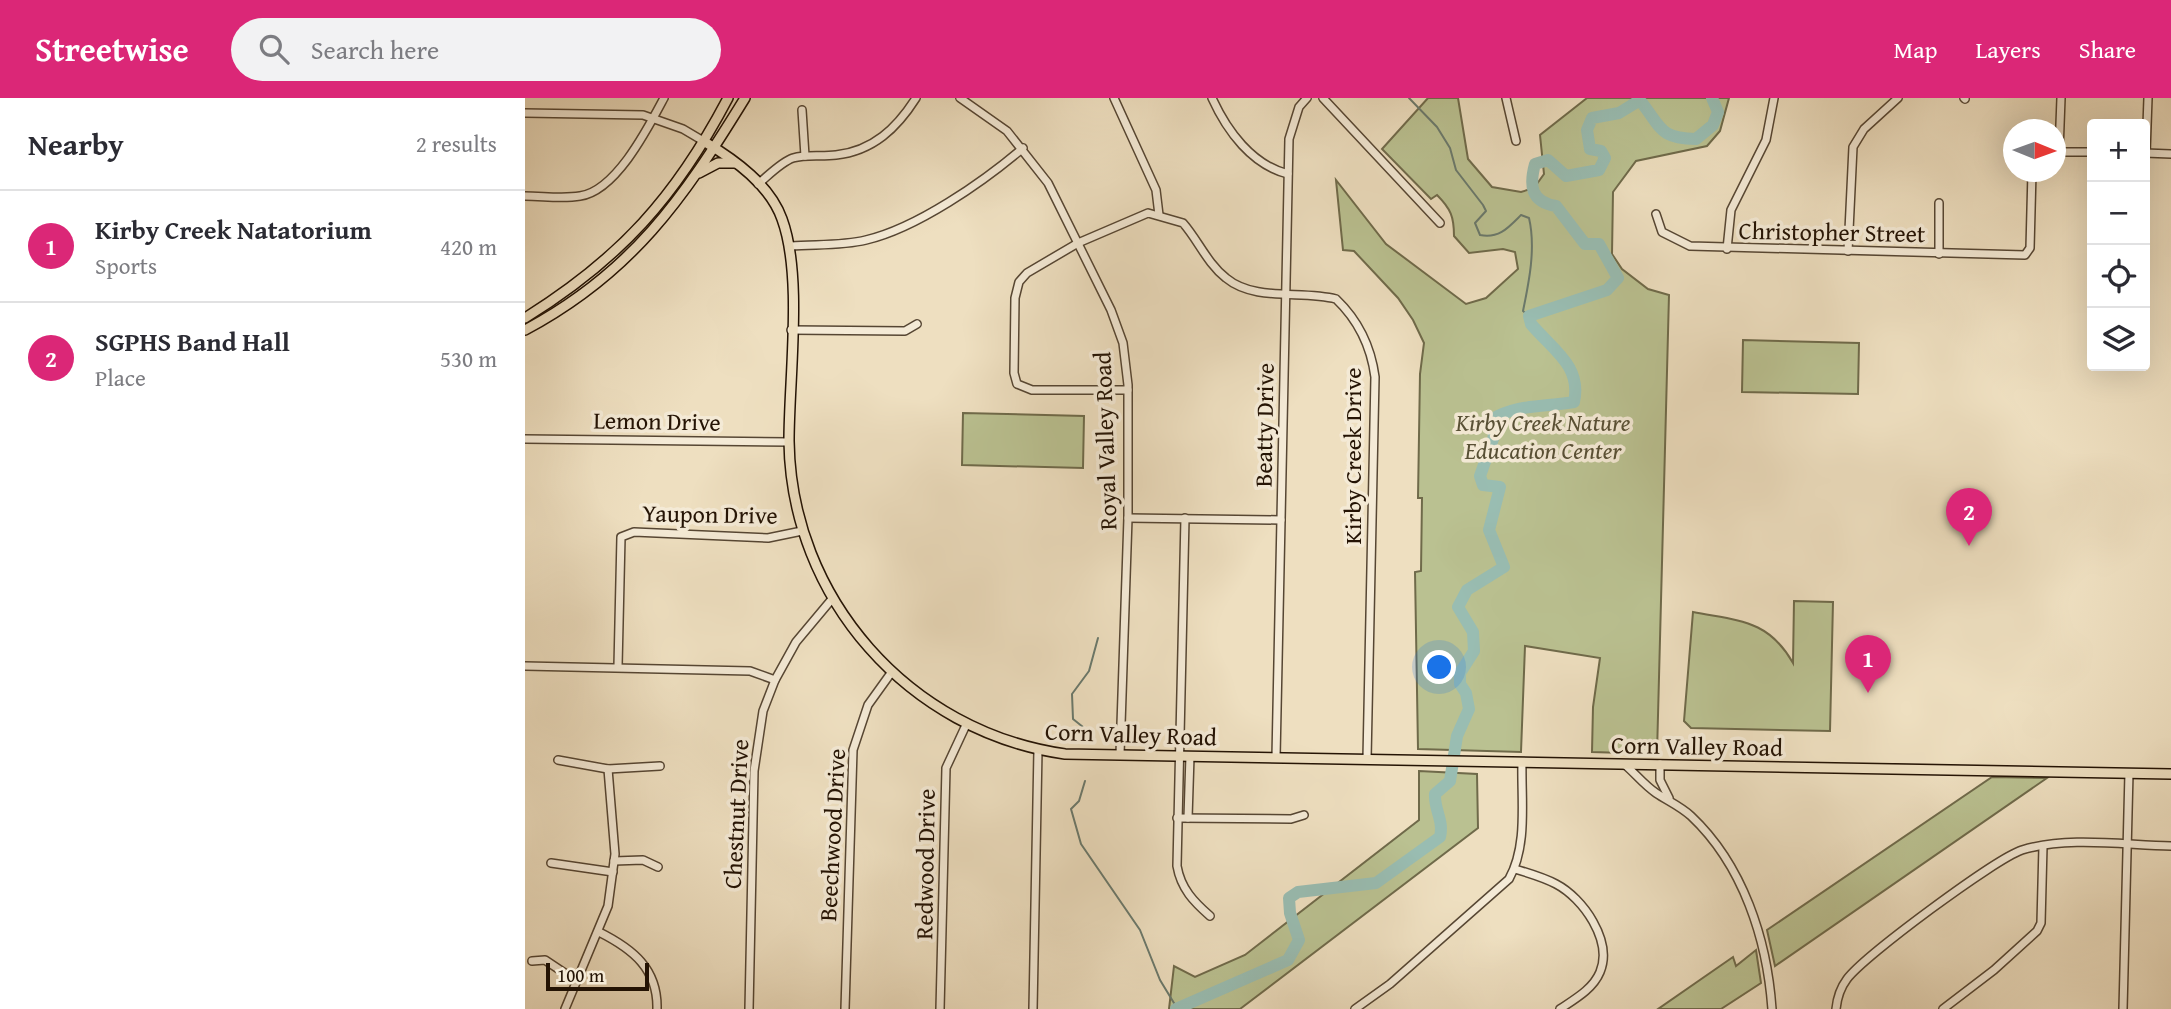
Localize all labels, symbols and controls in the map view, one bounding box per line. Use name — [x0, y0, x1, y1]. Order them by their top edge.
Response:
search box — [231, 18, 721, 81]
text: Streetwise — [35, 25, 189, 73]
icon: search — [255, 30, 293, 68]
text: Search here — [311, 30, 439, 69]
text: Map — [1894, 32, 1937, 67]
text: Layers — [1975, 32, 2041, 67]
text: Share — [2079, 32, 2136, 67]
north arrow — [2003, 119, 2066, 182]
map controls — [2087, 119, 2150, 371]
button: + — [2087, 119, 2150, 182]
text: Nearby — [28, 122, 124, 166]
text: 2 results — [416, 127, 497, 160]
button: − — [2087, 182, 2150, 245]
text: Kirby Creek Natatorium — [95, 210, 372, 249]
street label: Christopher Street — [1738, 213, 1926, 251]
text: 1 — [45, 230, 57, 263]
text: 420 m — [440, 230, 497, 263]
button: locate — [2087, 245, 2150, 308]
text: Sports — [95, 249, 157, 282]
button: layers — [2087, 308, 2150, 371]
text: SGPHS Band Hall — [95, 322, 290, 361]
text: 2 — [45, 342, 57, 375]
text: 530 m — [440, 342, 497, 375]
street label: Royal Valley Road — [1084, 351, 1126, 531]
text: Place — [95, 361, 146, 394]
street label: Beatty Drive — [1245, 363, 1283, 487]
street label: Kirby Creek Drive — [1335, 368, 1370, 544]
street label: Lemon Drive — [593, 402, 721, 440]
park label: Kirby Creek Nature Education Center — [1455, 405, 1631, 468]
pin: 2 — [1946, 488, 1992, 546]
street label: Yaupon Drive — [642, 495, 778, 533]
pin: 1 — [1845, 635, 1891, 693]
your location — [1422, 650, 1456, 684]
street label: Corn Valley Road — [1045, 714, 1218, 754]
street label: Corn Valley Road — [1611, 727, 1783, 765]
street label: Chestnut Drive — [715, 738, 757, 890]
street label: Beechwood Drive — [810, 748, 854, 922]
street label: Redwood Drive — [906, 788, 944, 940]
scale bar — [546, 960, 649, 992]
text: 100 m — [557, 961, 604, 989]

